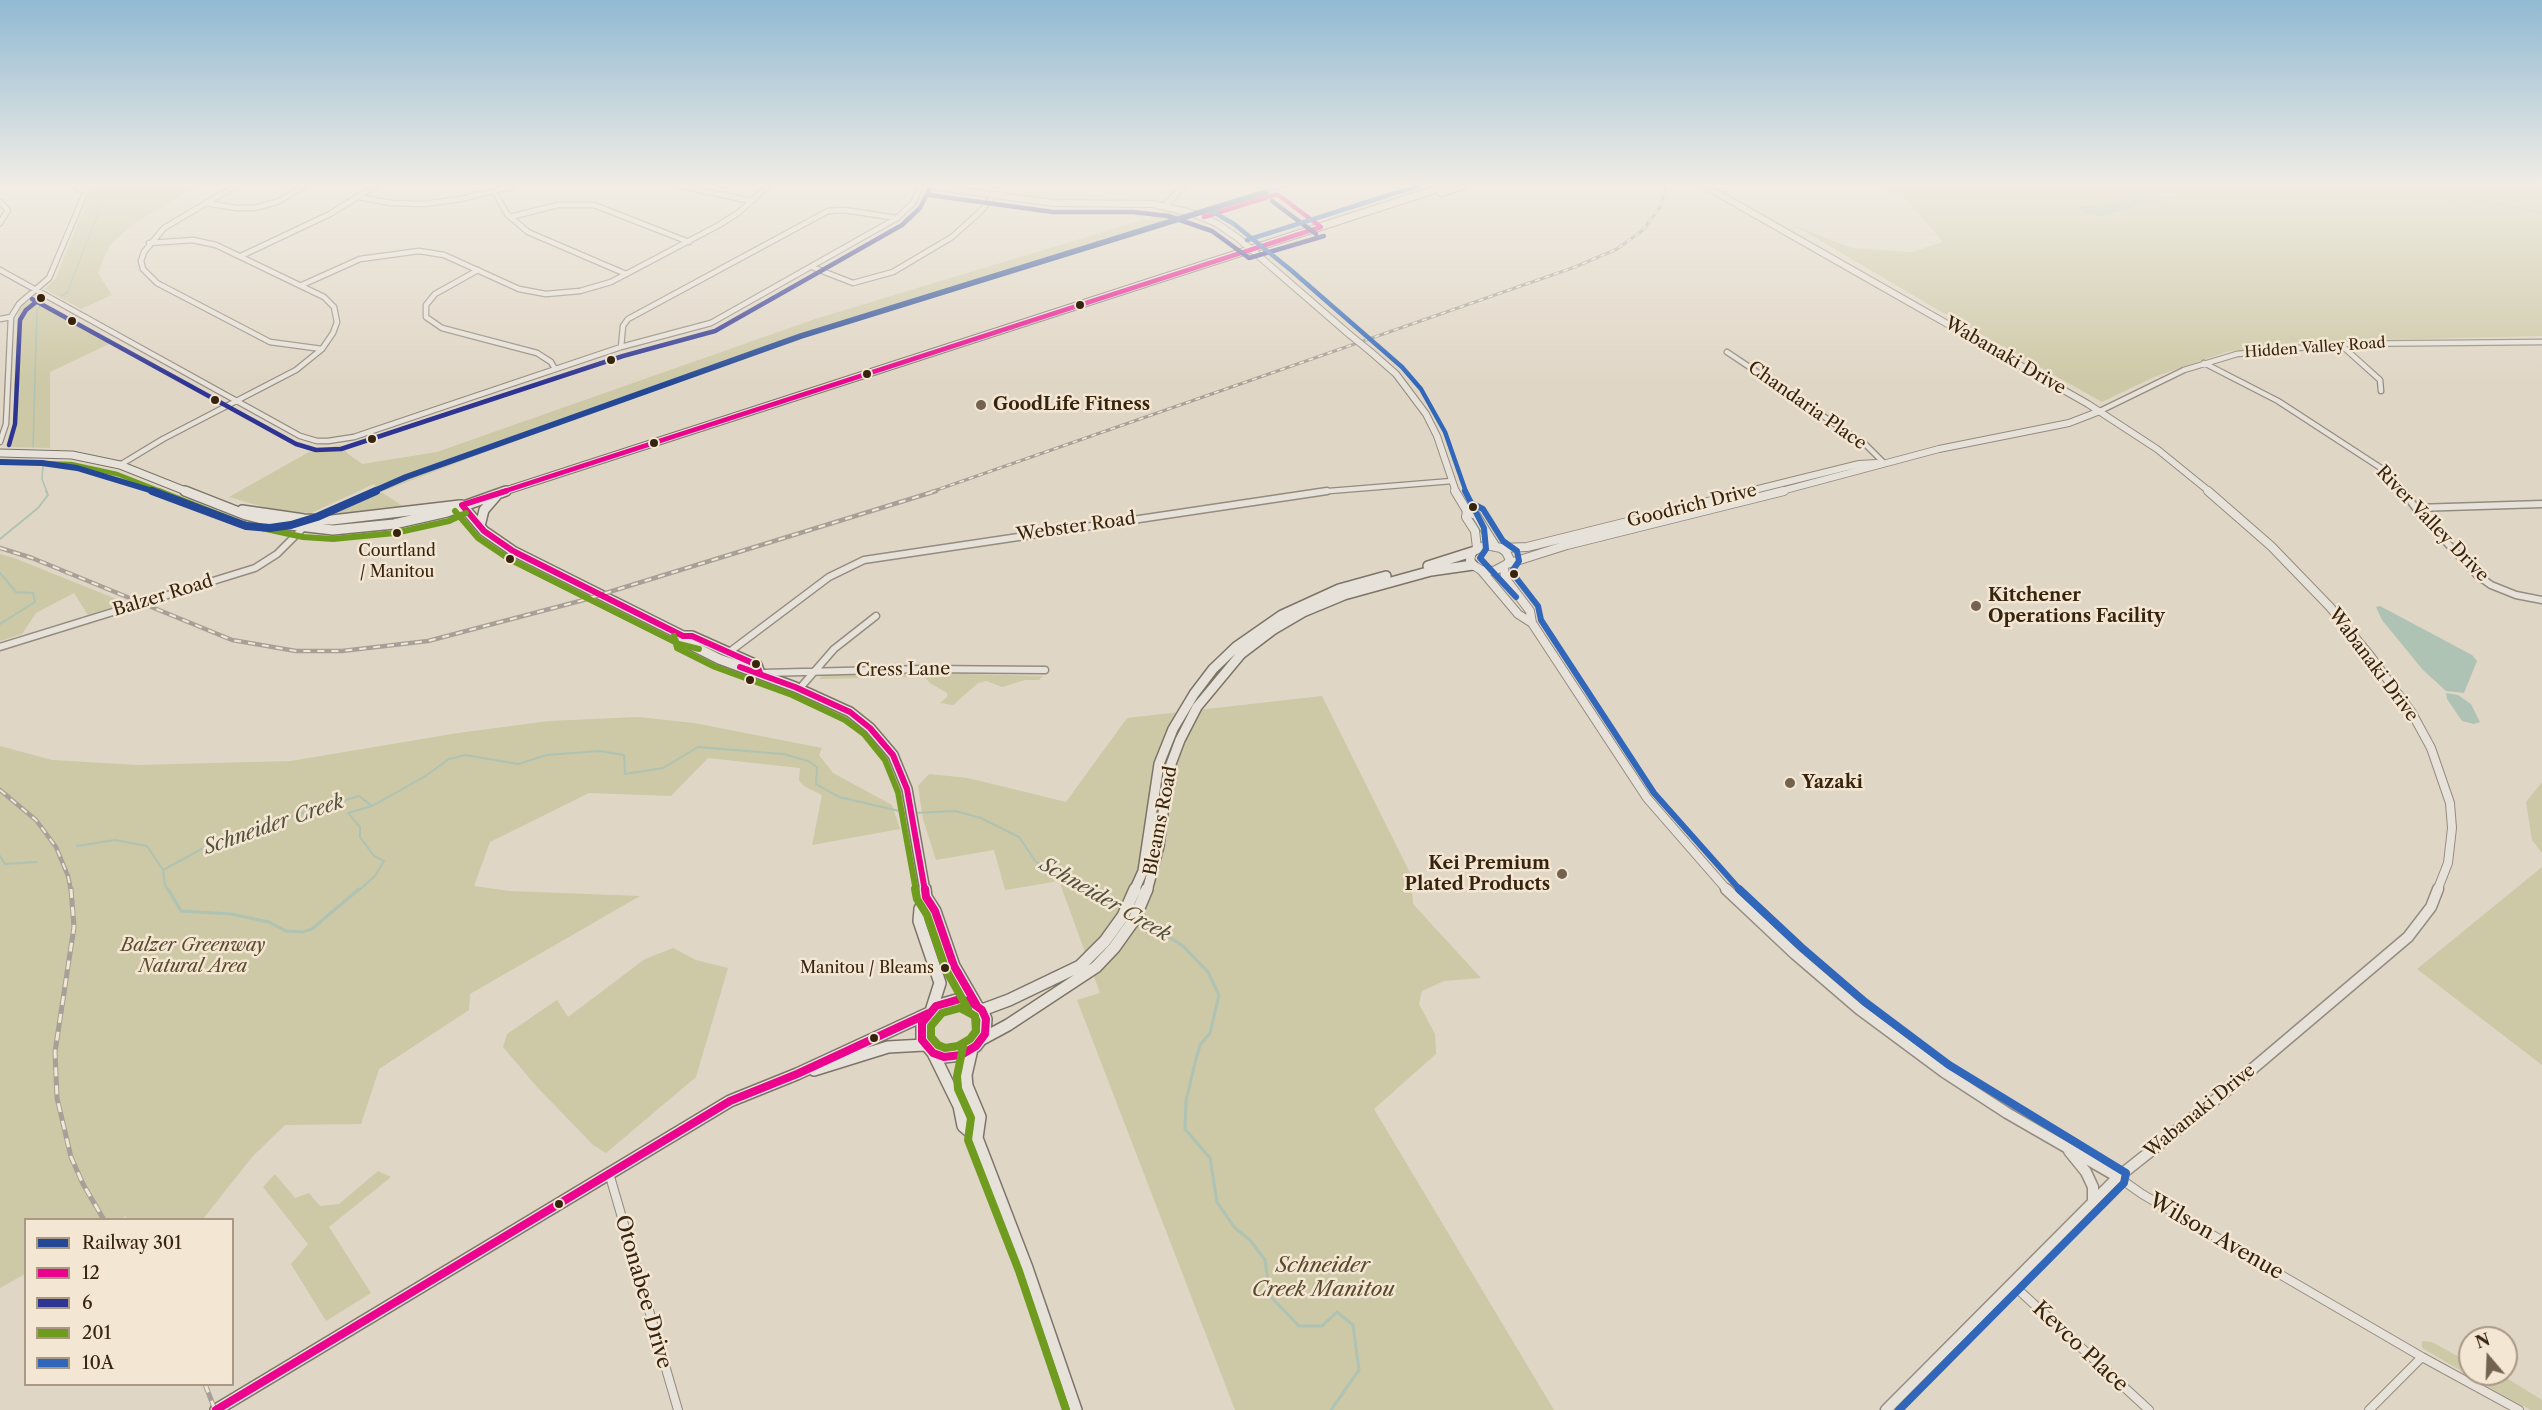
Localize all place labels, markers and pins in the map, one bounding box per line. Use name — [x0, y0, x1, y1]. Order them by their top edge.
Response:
unlabelled marker — [35, 292, 47, 304]
unlabelled marker — [1074, 299, 1086, 311]
unlabelled marker — [66, 315, 78, 327]
unlabelled marker — [605, 354, 617, 366]
unlabelled marker — [861, 368, 873, 380]
unlabelled marker — [209, 394, 221, 406]
place label: GoodLife Fitness — [993, 394, 1150, 416]
marker: GoodLife Fitness — [974, 398, 988, 412]
unlabelled marker — [366, 433, 378, 445]
unlabelled marker — [648, 437, 660, 449]
unlabelled marker — [1467, 501, 1479, 513]
marker: Courtland / Manitou — [391, 527, 403, 539]
place label: Courtland / Manitou — [358, 541, 436, 579]
unlabelled marker — [504, 553, 516, 565]
unlabelled marker — [1508, 568, 1520, 580]
place label: Kitchener Operations Facility — [1988, 585, 2165, 628]
marker: Kitchener Operations Facility — [1969, 599, 1983, 613]
unlabelled marker — [750, 658, 762, 670]
unlabelled marker — [744, 674, 756, 686]
place label: Yazaki — [1802, 772, 1863, 794]
marker: Yazaki — [1783, 776, 1797, 790]
place label: Kei Premium Plated Products — [1405, 853, 1550, 896]
marker: Kei Premium Plated Products — [1555, 867, 1569, 881]
place label: Manitou / Bleams — [800, 958, 934, 978]
marker: Manitou / Bleams — [939, 962, 951, 974]
unlabelled marker — [868, 1032, 880, 1044]
unlabelled marker — [553, 1198, 565, 1210]

